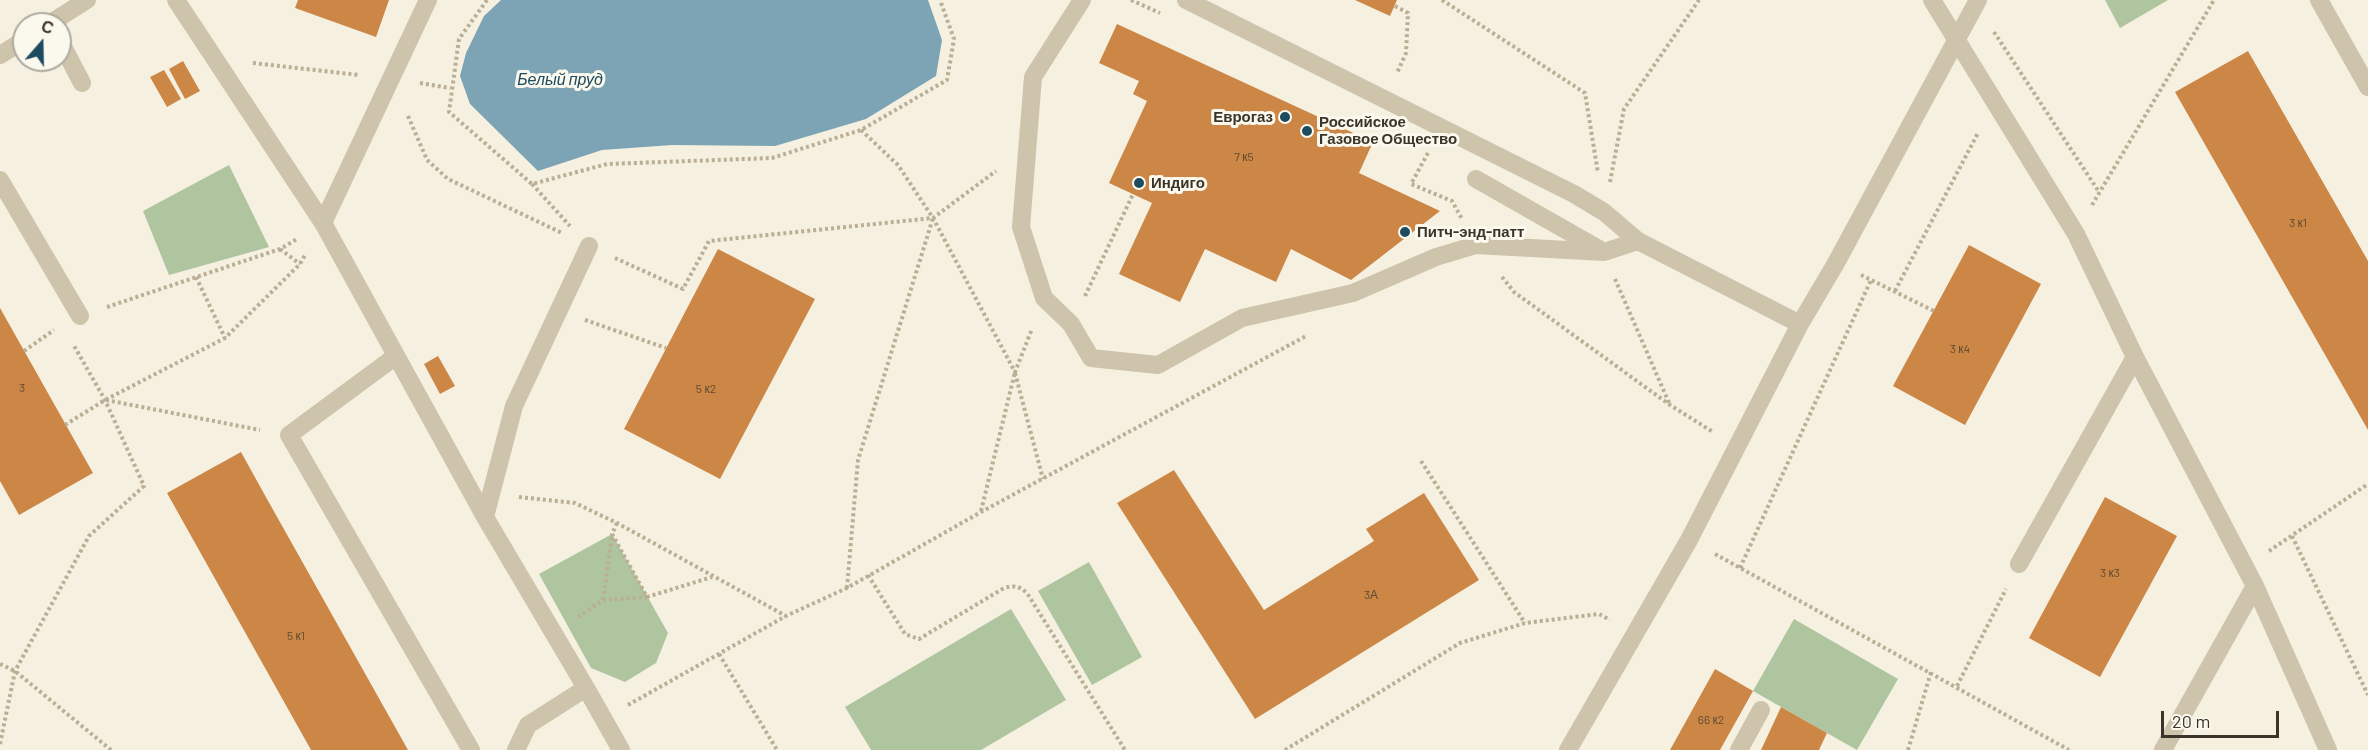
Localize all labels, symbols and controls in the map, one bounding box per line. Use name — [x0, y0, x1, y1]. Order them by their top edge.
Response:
north arrow — [12, 12, 72, 72]
text: С — [39, 16, 56, 37]
water label: Белый пруд — [517, 70, 603, 90]
place label: Еврогаз — [1213, 108, 1273, 126]
marker: Еврогаз — [1278, 110, 1292, 124]
place label: Российское Газовое Общество — [1319, 113, 1457, 148]
marker: Российское Газовое Общество — [1300, 124, 1314, 138]
house number: 7 к5 — [1234, 150, 1254, 164]
place label: Индиго — [1151, 174, 1205, 192]
marker: Индиго — [1132, 176, 1146, 190]
house number: 3 к1 — [2289, 216, 2307, 230]
place label: Питч-энд-патт — [1417, 223, 1524, 241]
marker: Питч-энд-патт — [1398, 225, 1412, 239]
house number: 3 к4 — [1950, 342, 1970, 356]
house number: 3 — [19, 381, 25, 395]
house number: 5 к2 — [696, 382, 716, 396]
house number: 3 к3 — [2100, 566, 2120, 580]
house number: 3А — [1364, 588, 1378, 602]
house number: 5 к1 — [287, 629, 305, 643]
scale bar — [2164, 699, 2282, 737]
text: 20 m — [2172, 710, 2210, 732]
house number: 66 к2 — [1698, 713, 1724, 727]

